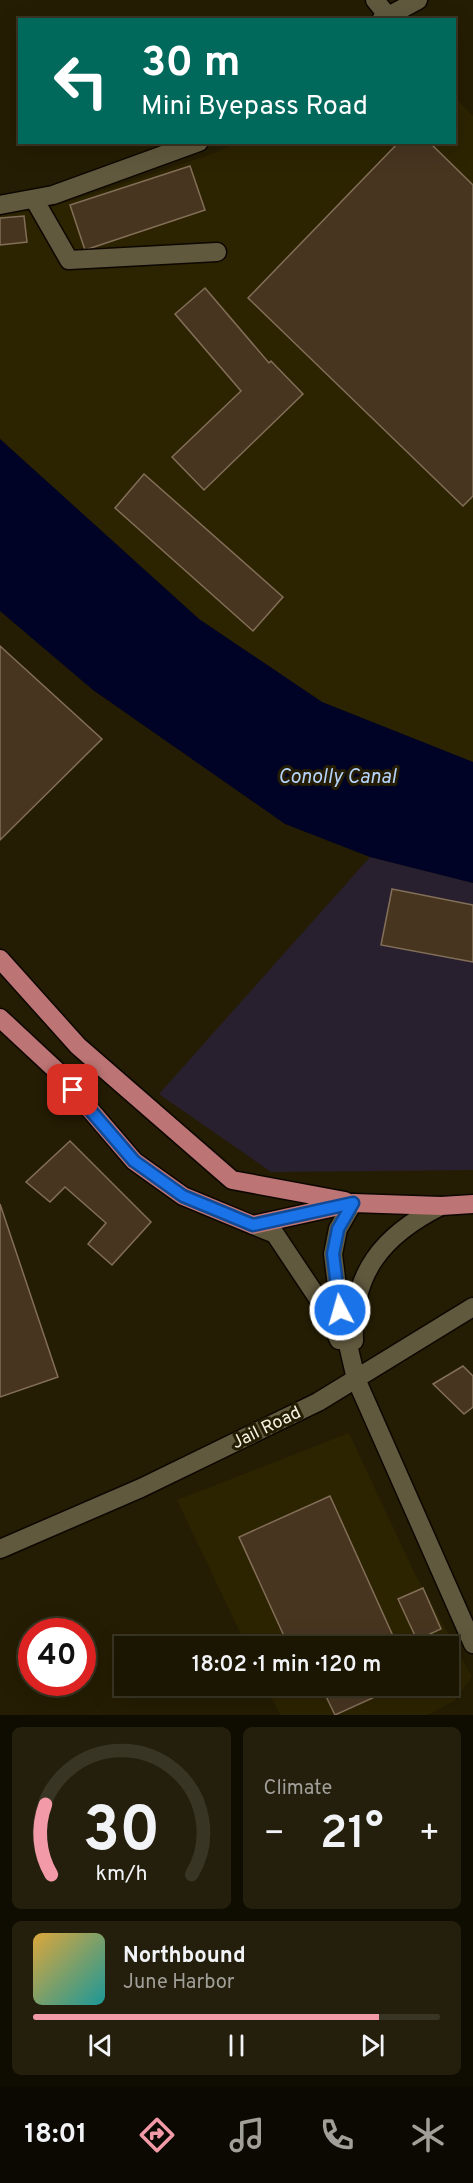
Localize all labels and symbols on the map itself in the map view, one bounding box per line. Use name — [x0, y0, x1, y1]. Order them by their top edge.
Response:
water label: Conolly Canal — [278, 765, 397, 791]
pin — [47, 1064, 98, 1115]
position arrow — [308, 1278, 372, 1342]
street label: Jail Road — [228, 1402, 305, 1455]
speed limit sign: 40 — [18, 1618, 96, 1696]

